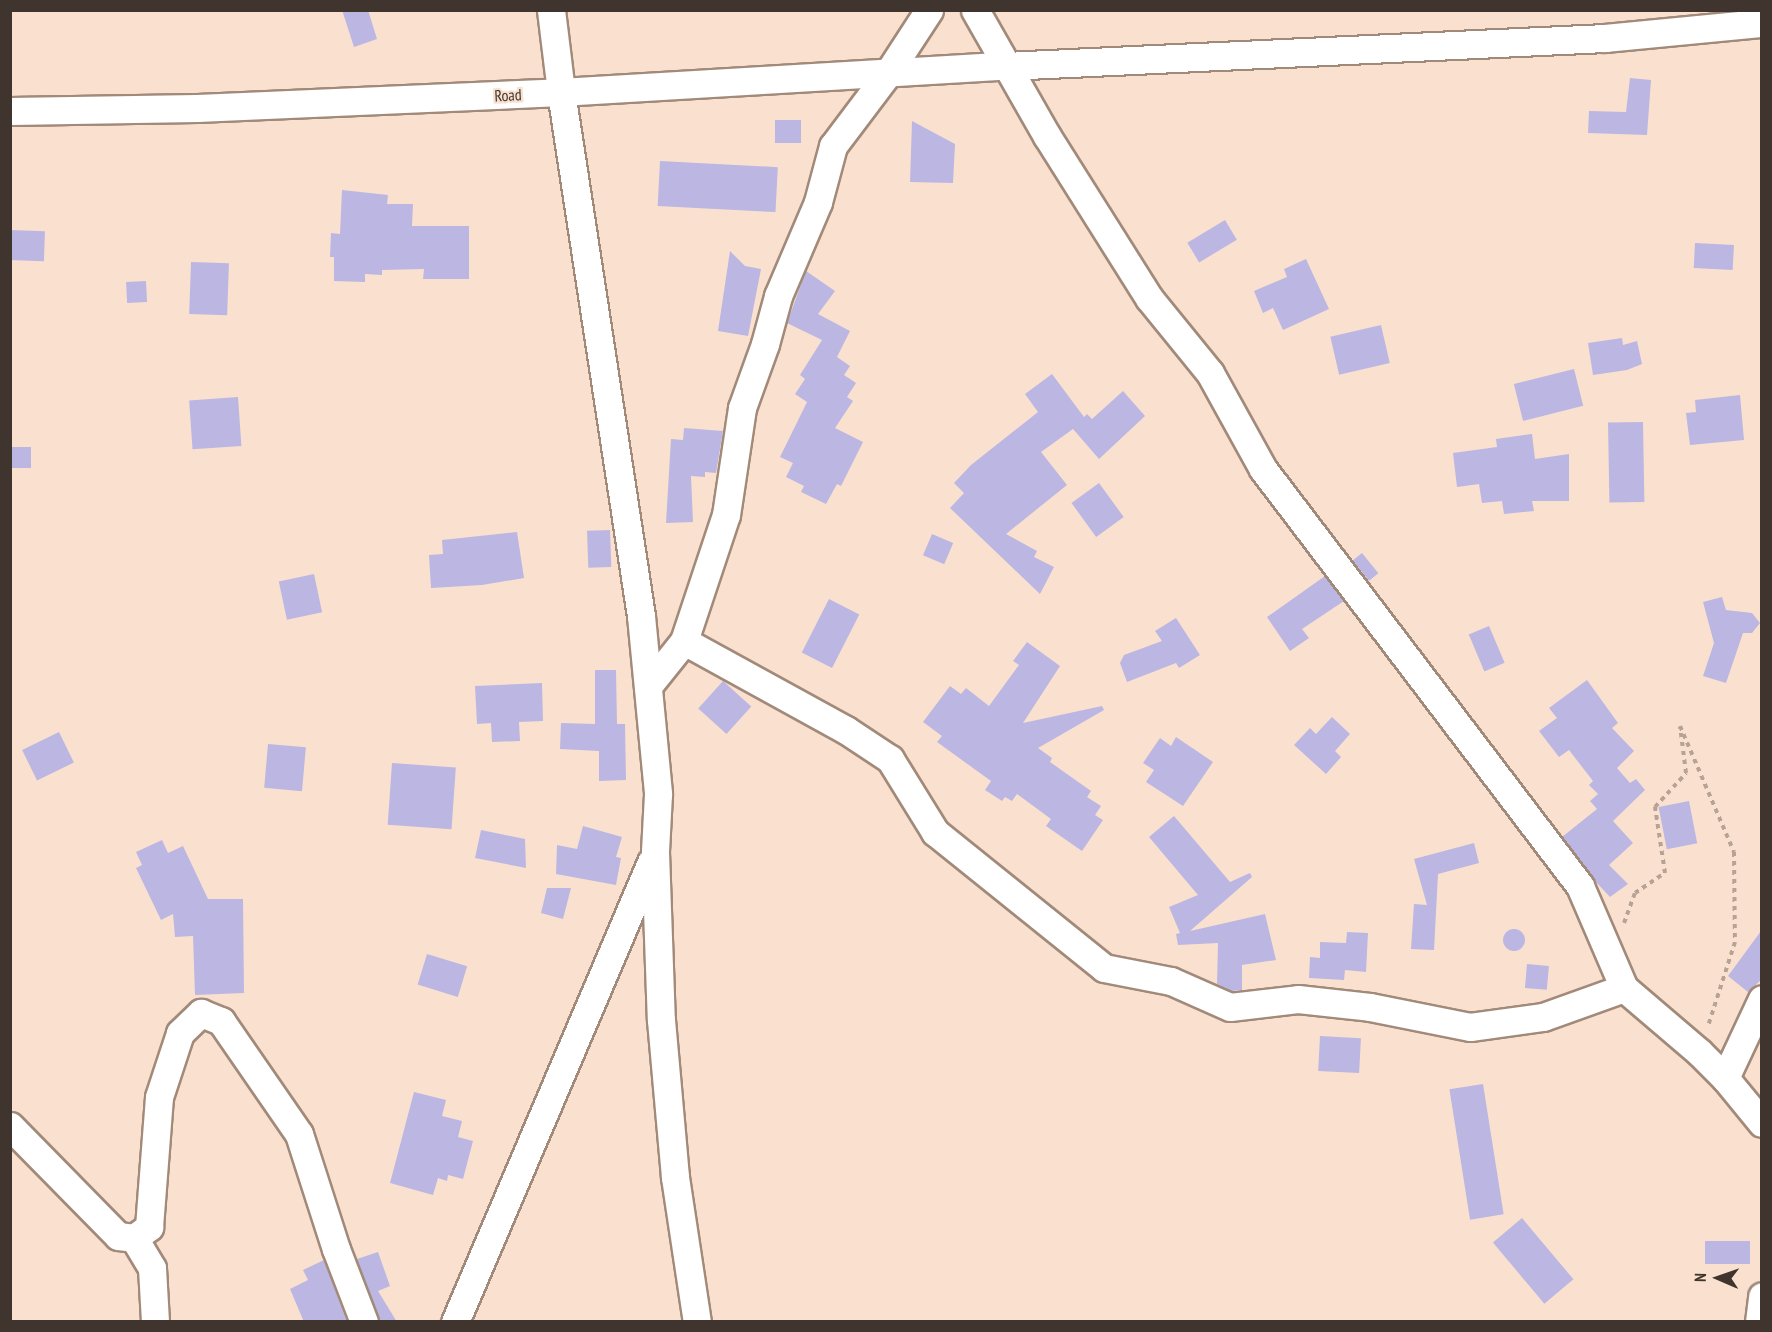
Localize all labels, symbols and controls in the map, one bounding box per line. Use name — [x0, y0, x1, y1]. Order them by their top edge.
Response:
street label: Road — [494, 85, 522, 105]
north arrow — [1688, 1248, 1748, 1308]
text: N — [1690, 1273, 1710, 1282]

